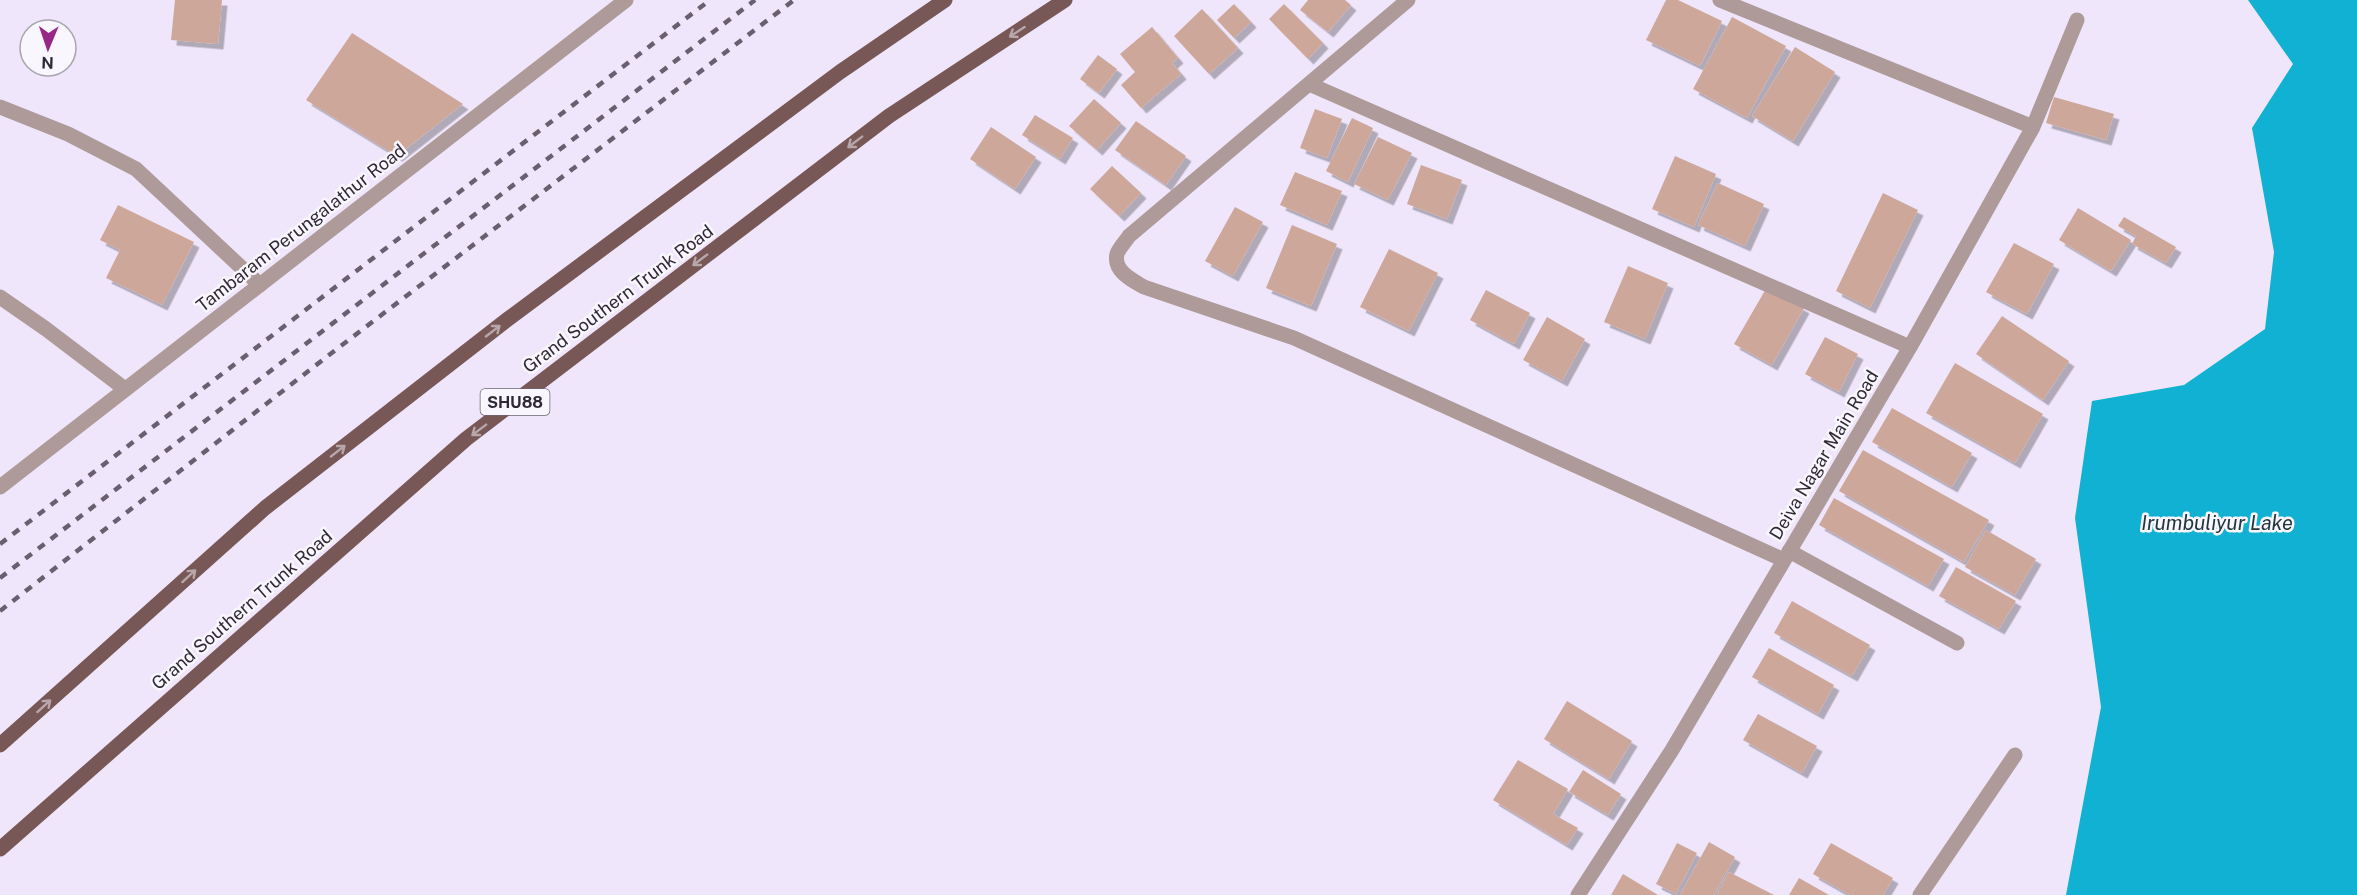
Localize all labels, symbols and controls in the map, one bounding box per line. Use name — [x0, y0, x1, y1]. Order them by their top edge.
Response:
north arrow — [18, 18, 78, 78]
one-way arrow — [1009, 26, 1025, 38]
text: N — [41, 53, 54, 72]
one-way arrow — [848, 136, 864, 148]
street label: Tambaram Perungalathur Road — [192, 139, 409, 316]
street label: Grand Southern Trunk Road — [519, 220, 717, 377]
one-way arrow — [693, 254, 709, 267]
one-way arrow — [484, 325, 500, 338]
street label: Deiva Nagar Main Road — [1765, 366, 1883, 543]
road number: SHU88 — [480, 389, 550, 415]
one-way arrow — [471, 423, 487, 436]
one-way arrow — [330, 444, 346, 457]
water label: Irumbuliyur Lake — [2141, 511, 2293, 535]
street label: Grand Southern Trunk Road — [147, 525, 336, 694]
one-way arrow — [181, 569, 196, 583]
one-way arrow — [36, 699, 51, 713]

